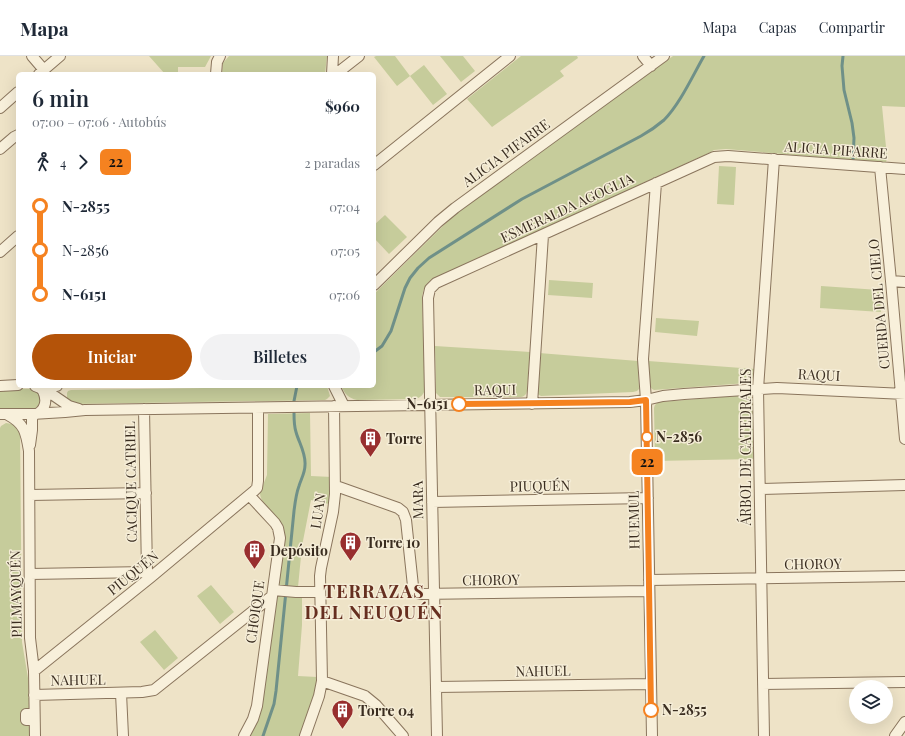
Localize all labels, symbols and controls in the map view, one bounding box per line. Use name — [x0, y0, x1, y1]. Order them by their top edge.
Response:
text: Mapa — [20, 15, 69, 41]
text: Mapa — [702, 18, 737, 37]
text: Capas — [759, 18, 797, 37]
text: Compartir — [819, 18, 885, 37]
text: 6 min — [32, 83, 89, 113]
text: $960 — [325, 96, 360, 116]
text: 07:00 – 07:06 · Autobús — [32, 113, 166, 130]
street label: ALICIA PIFARRE — [457, 114, 553, 191]
street label: ALICIA PIFARRE — [783, 136, 888, 163]
icon: walk — [32, 151, 54, 173]
icon: forward — [72, 151, 94, 173]
text: 22 — [108, 152, 123, 171]
text: 4 — [60, 154, 66, 171]
text: 2 paradas — [304, 154, 360, 171]
street label: ESMERALDA AGOGLIA — [497, 168, 637, 247]
text: N-2855 — [62, 196, 110, 216]
text: 07:04 — [329, 198, 360, 215]
street label: CUERDA DEL CIELO — [863, 238, 894, 370]
text: N-2856 — [62, 240, 109, 260]
text: 07:05 — [330, 242, 360, 259]
text: N-6151 — [62, 284, 107, 304]
text: 07:06 — [329, 286, 360, 303]
button: Iniciar — [32, 334, 192, 380]
button: Billetes — [200, 334, 360, 380]
street label: RAQUI — [797, 364, 841, 385]
street label: ÁRBOL DE CATEDRALES — [736, 368, 755, 527]
street label: RAQUI — [474, 380, 517, 399]
place label: N-6151 — [406, 394, 448, 413]
marker: N-6151 — [451, 396, 467, 412]
street label: CACIQUE CATRIEL — [120, 421, 141, 543]
building icon: Torre — [357, 426, 383, 459]
place label: N-2856 — [656, 427, 702, 446]
place label: Torre — [386, 429, 423, 448]
marker: N-2856 — [641, 431, 653, 443]
line badge: 22 — [629, 449, 665, 475]
text: 22 — [640, 452, 654, 471]
street label: PIUQUÉN — [510, 475, 571, 496]
street label: MARA — [408, 480, 427, 519]
street label: HUEMUL — [623, 491, 644, 549]
street label: LUAN — [305, 492, 330, 530]
building icon: Torre 10 — [337, 530, 363, 563]
place label: Torre 10 — [366, 533, 420, 552]
building icon: Depósito — [241, 538, 267, 571]
place label: Depósito — [270, 541, 328, 560]
street label: PIUQUÉN — [103, 546, 162, 599]
street label: PILMAYQUÉN — [5, 550, 26, 638]
street label: CHOROY — [784, 553, 843, 574]
street label: CHOROY — [462, 569, 521, 590]
street label: CHOIQUE — [241, 579, 268, 645]
district label: TERRAZAS DEL NEUQUÉN — [305, 579, 443, 624]
street label: NAHUEL — [515, 661, 571, 680]
street label: NAHUEL — [50, 670, 106, 689]
map controls — [849, 680, 893, 724]
button: layers — [849, 680, 893, 724]
building icon: Torre 04 — [329, 698, 355, 731]
place label: N-2855 — [662, 700, 707, 719]
place label: Torre 04 — [358, 701, 414, 720]
marker: N-2855 — [643, 702, 659, 718]

